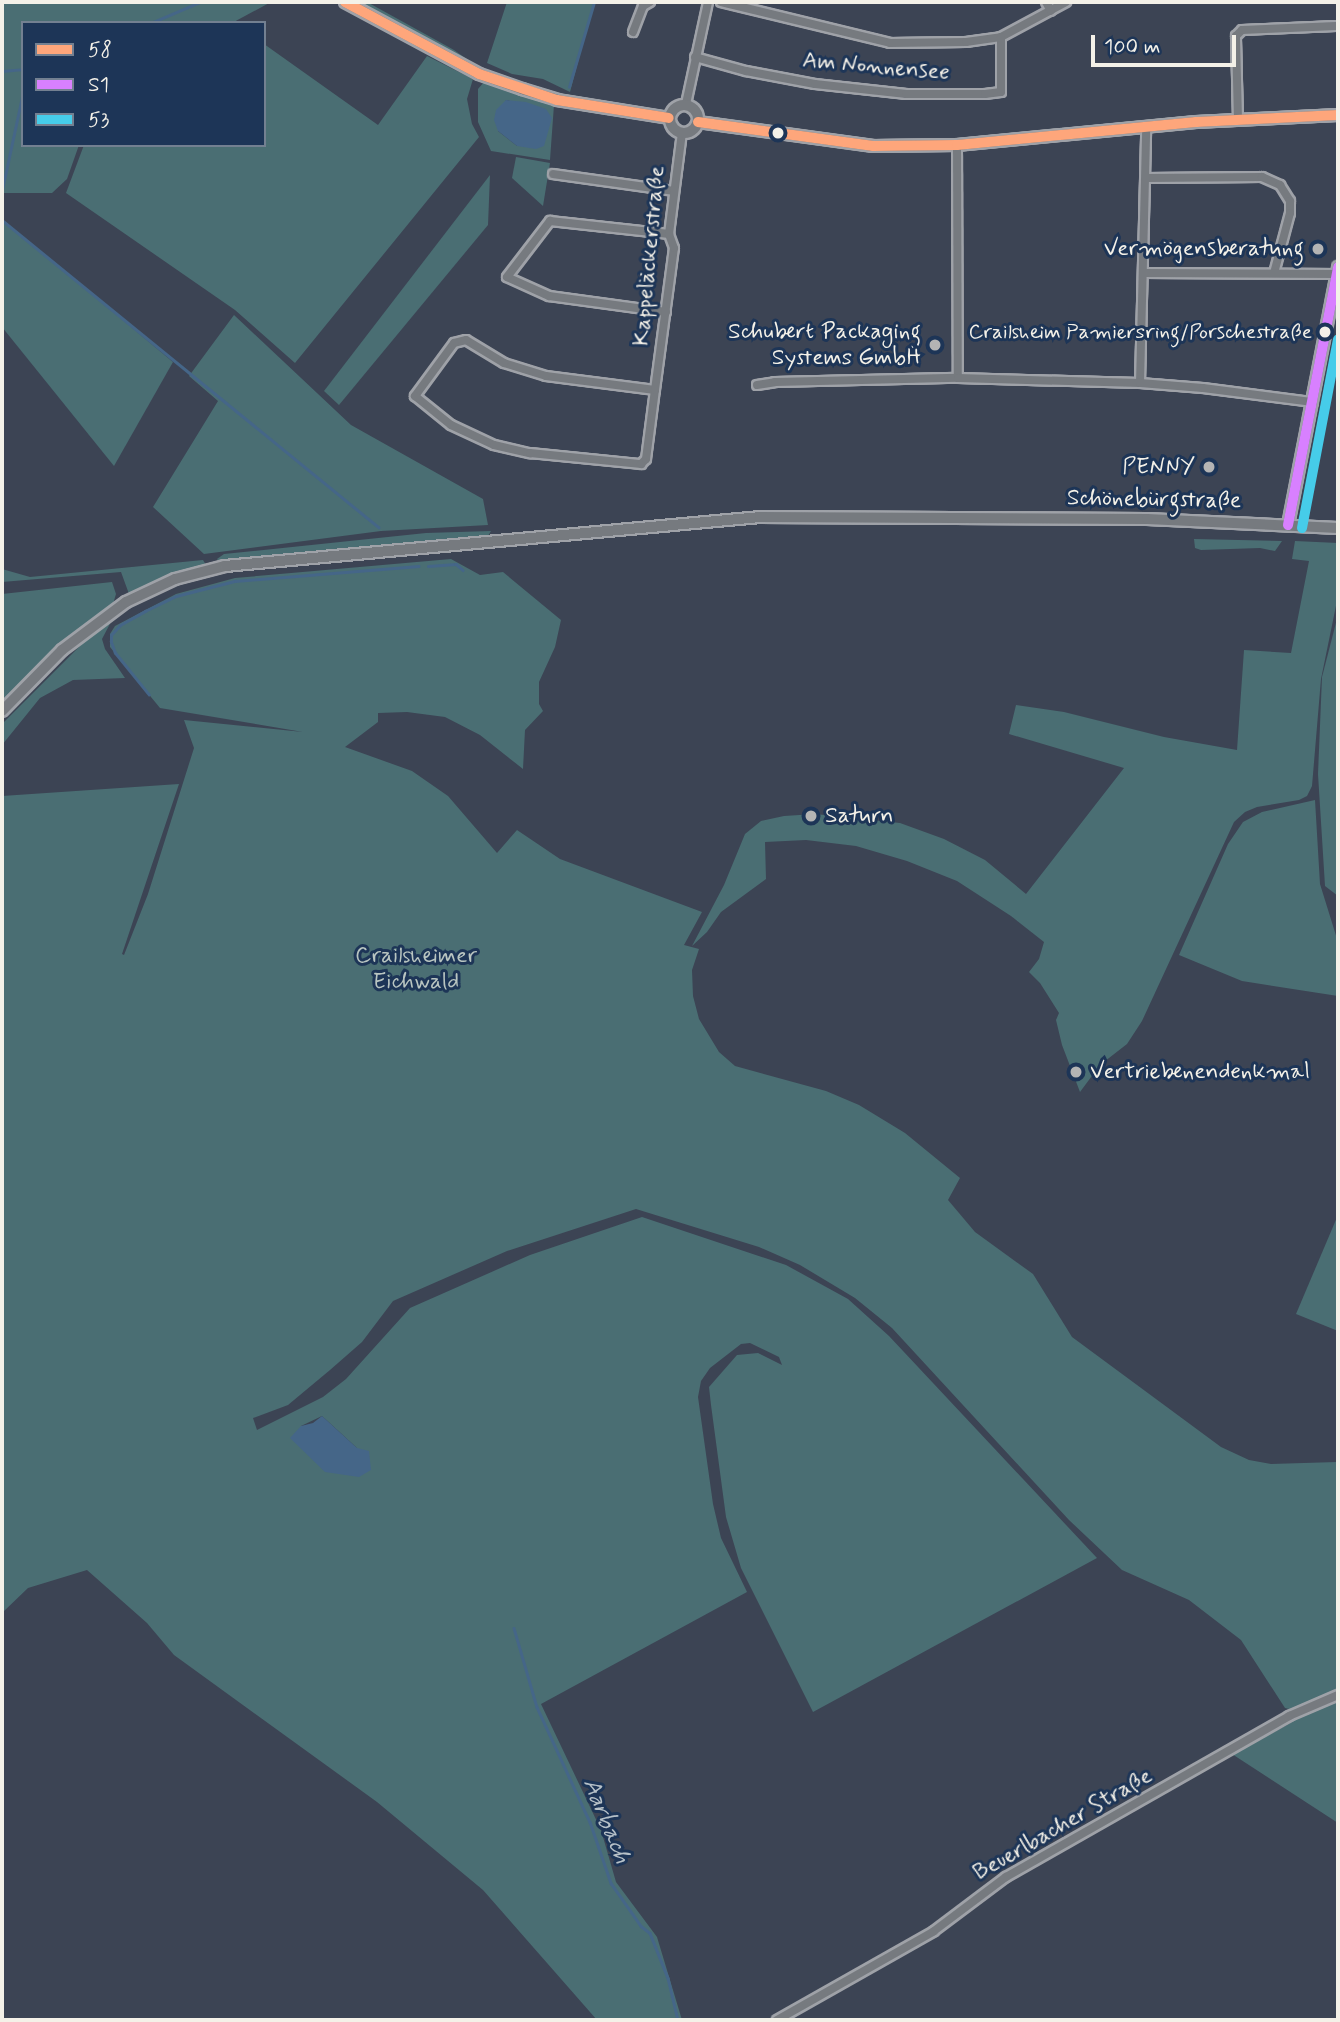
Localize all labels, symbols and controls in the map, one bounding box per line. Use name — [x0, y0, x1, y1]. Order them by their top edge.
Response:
legend — [21, 21, 266, 147]
scale bar — [1095, 21, 1240, 65]
text: 100 m — [1104, 33, 1160, 61]
text: 58 — [88, 36, 112, 64]
street label: Am Nonnensee — [801, 47, 951, 87]
text: S1 — [88, 71, 109, 99]
text: 53 — [88, 106, 109, 134]
unlabelled marker — [771, 126, 785, 140]
street label: Kappeläckerstraße — [628, 165, 672, 347]
place label: Vermögensberatung — [1104, 235, 1304, 263]
marker: Vermögensberatung — [1310, 241, 1326, 257]
place label: Schubert Packaging Systems GmbH — [731, 318, 921, 372]
place label: Crailsheim Pamiersring/Porschestraße — [966, 319, 1312, 345]
marker: Crailsheim Pamiersring/Porschestraße — [1318, 325, 1332, 339]
marker: Schubert Packaging Systems GmbH — [927, 337, 943, 353]
place label: PENNY — [1122, 453, 1195, 481]
marker: PENNY — [1201, 459, 1217, 475]
street label: Schönebürgstraße — [1067, 485, 1241, 515]
place label: Saturn — [825, 802, 894, 830]
marker: Saturn — [803, 808, 819, 824]
park label: Crailsheimer Eichwald — [355, 942, 477, 996]
place label: Vertriebenendenkmal — [1090, 1058, 1310, 1086]
marker: Vertriebenendenkmal — [1068, 1064, 1084, 1080]
street label: Beuerlbacher Straße — [969, 1763, 1157, 1887]
water label: Aarbach — [576, 1774, 636, 1868]

